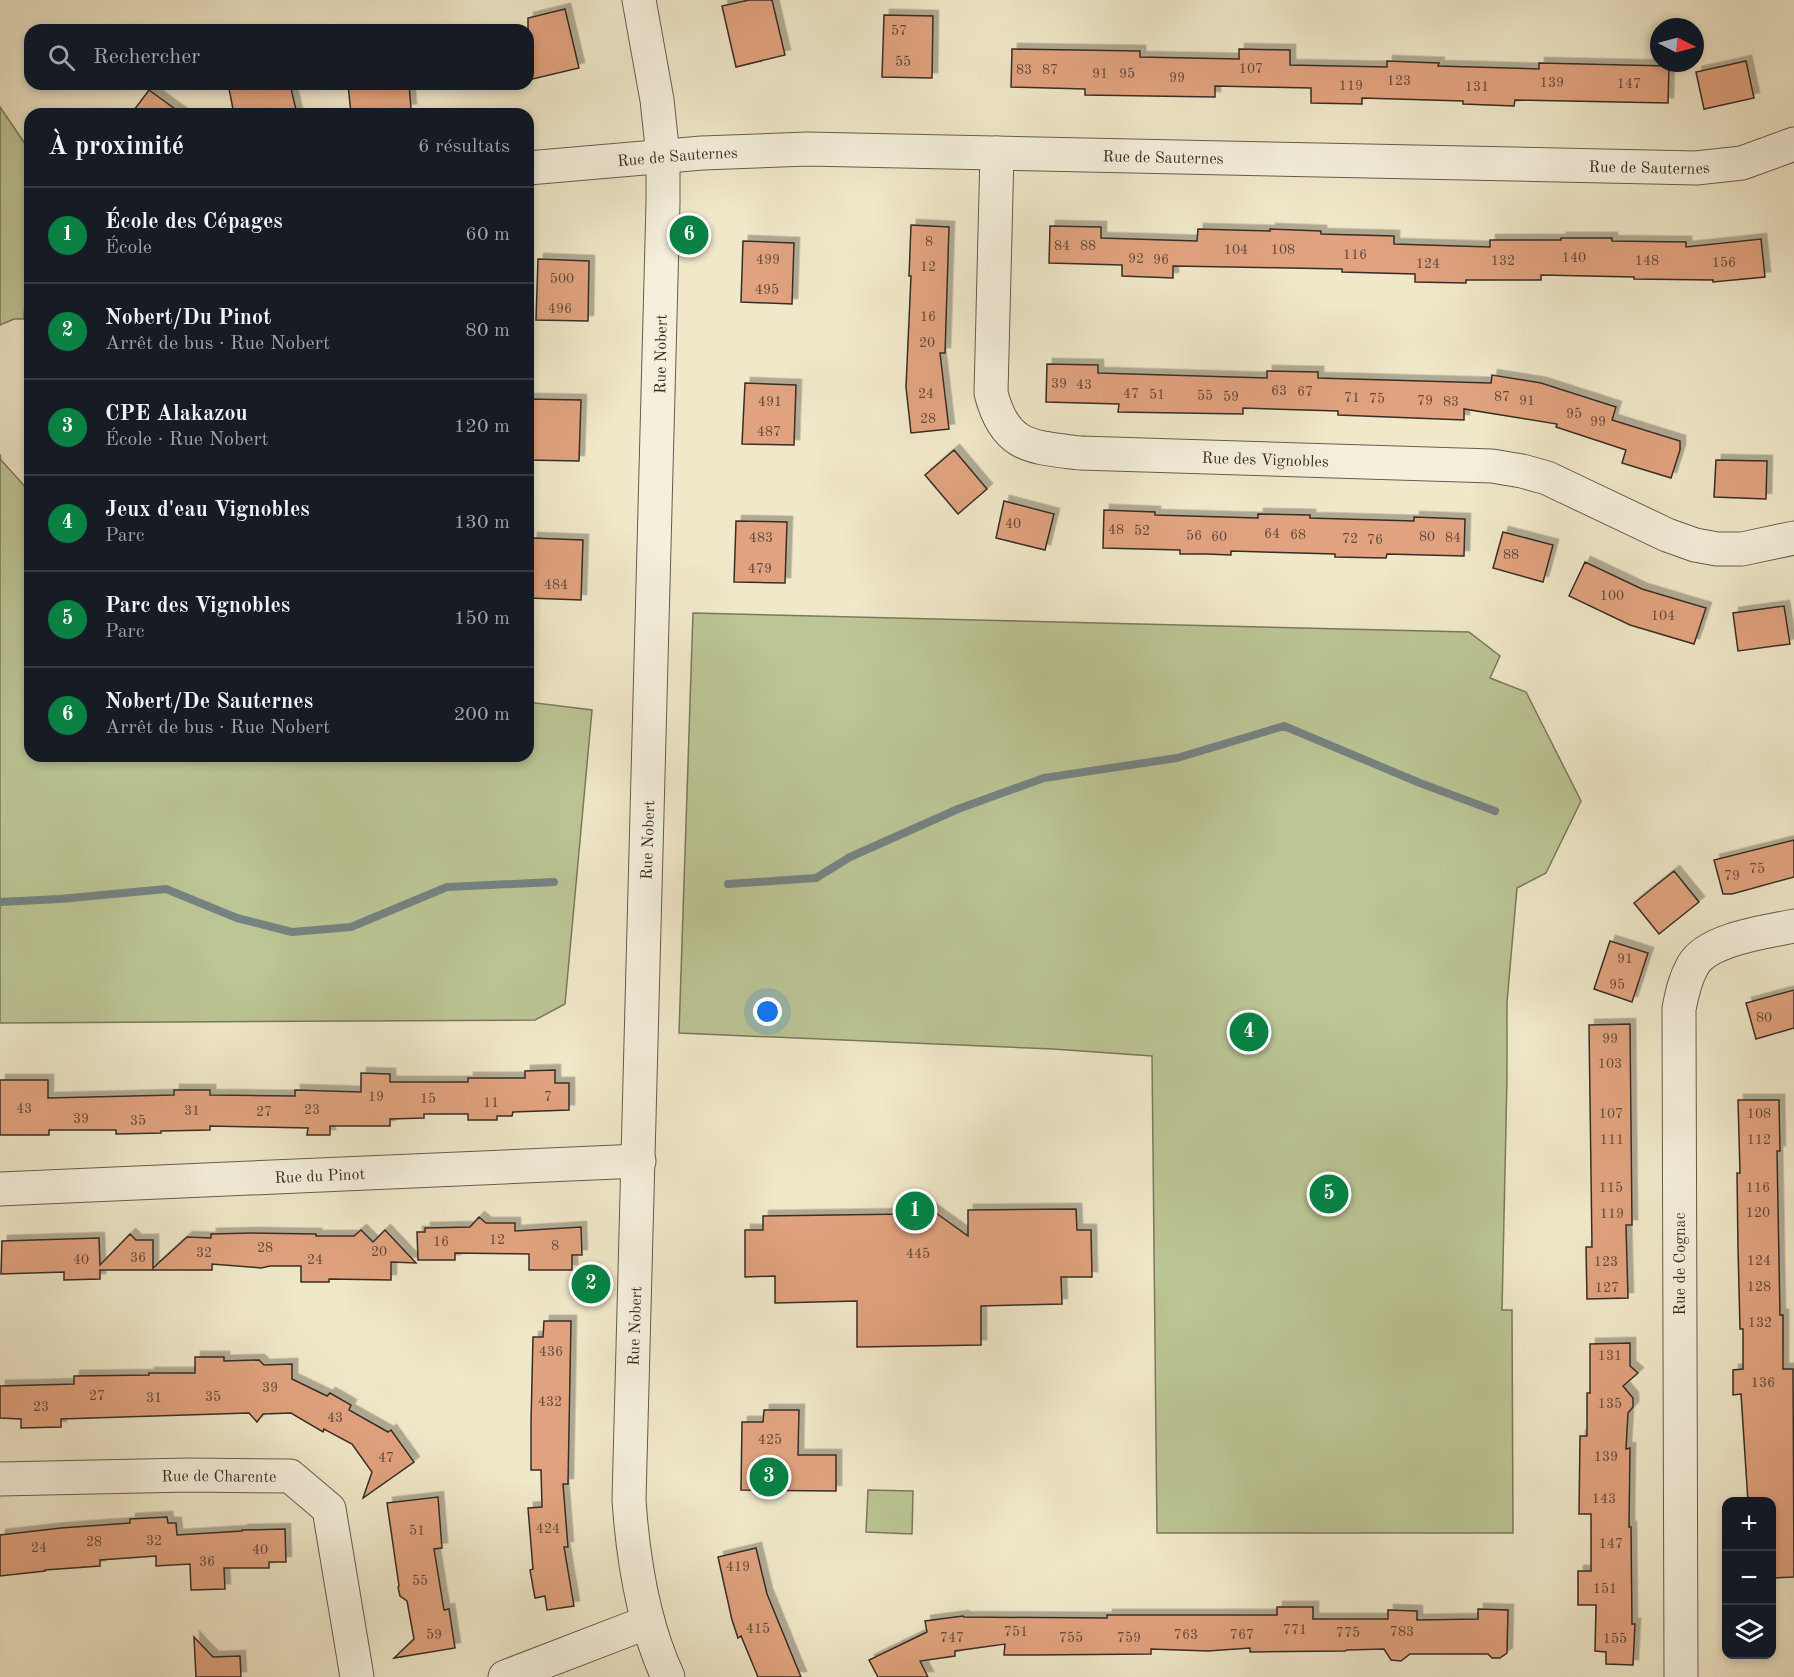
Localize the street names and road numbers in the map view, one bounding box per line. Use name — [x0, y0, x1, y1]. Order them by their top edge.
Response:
street label: Rue de Sauternes — [617, 146, 738, 170]
street label: Rue de Sauternes — [1103, 149, 1224, 168]
street label: Rue de Sauternes — [1588, 160, 1711, 178]
street label: Rue Nobert — [653, 314, 671, 394]
street label: Rue des Vignobles — [1201, 451, 1329, 471]
street label: Rue Nobert — [640, 800, 658, 880]
street label: Rue du Pinot — [274, 1167, 366, 1187]
street label: Rue de Cognac — [1673, 1213, 1689, 1315]
street label: Rue Nobert — [627, 1286, 645, 1366]
street label: Rue de Charente — [161, 1469, 277, 1486]

